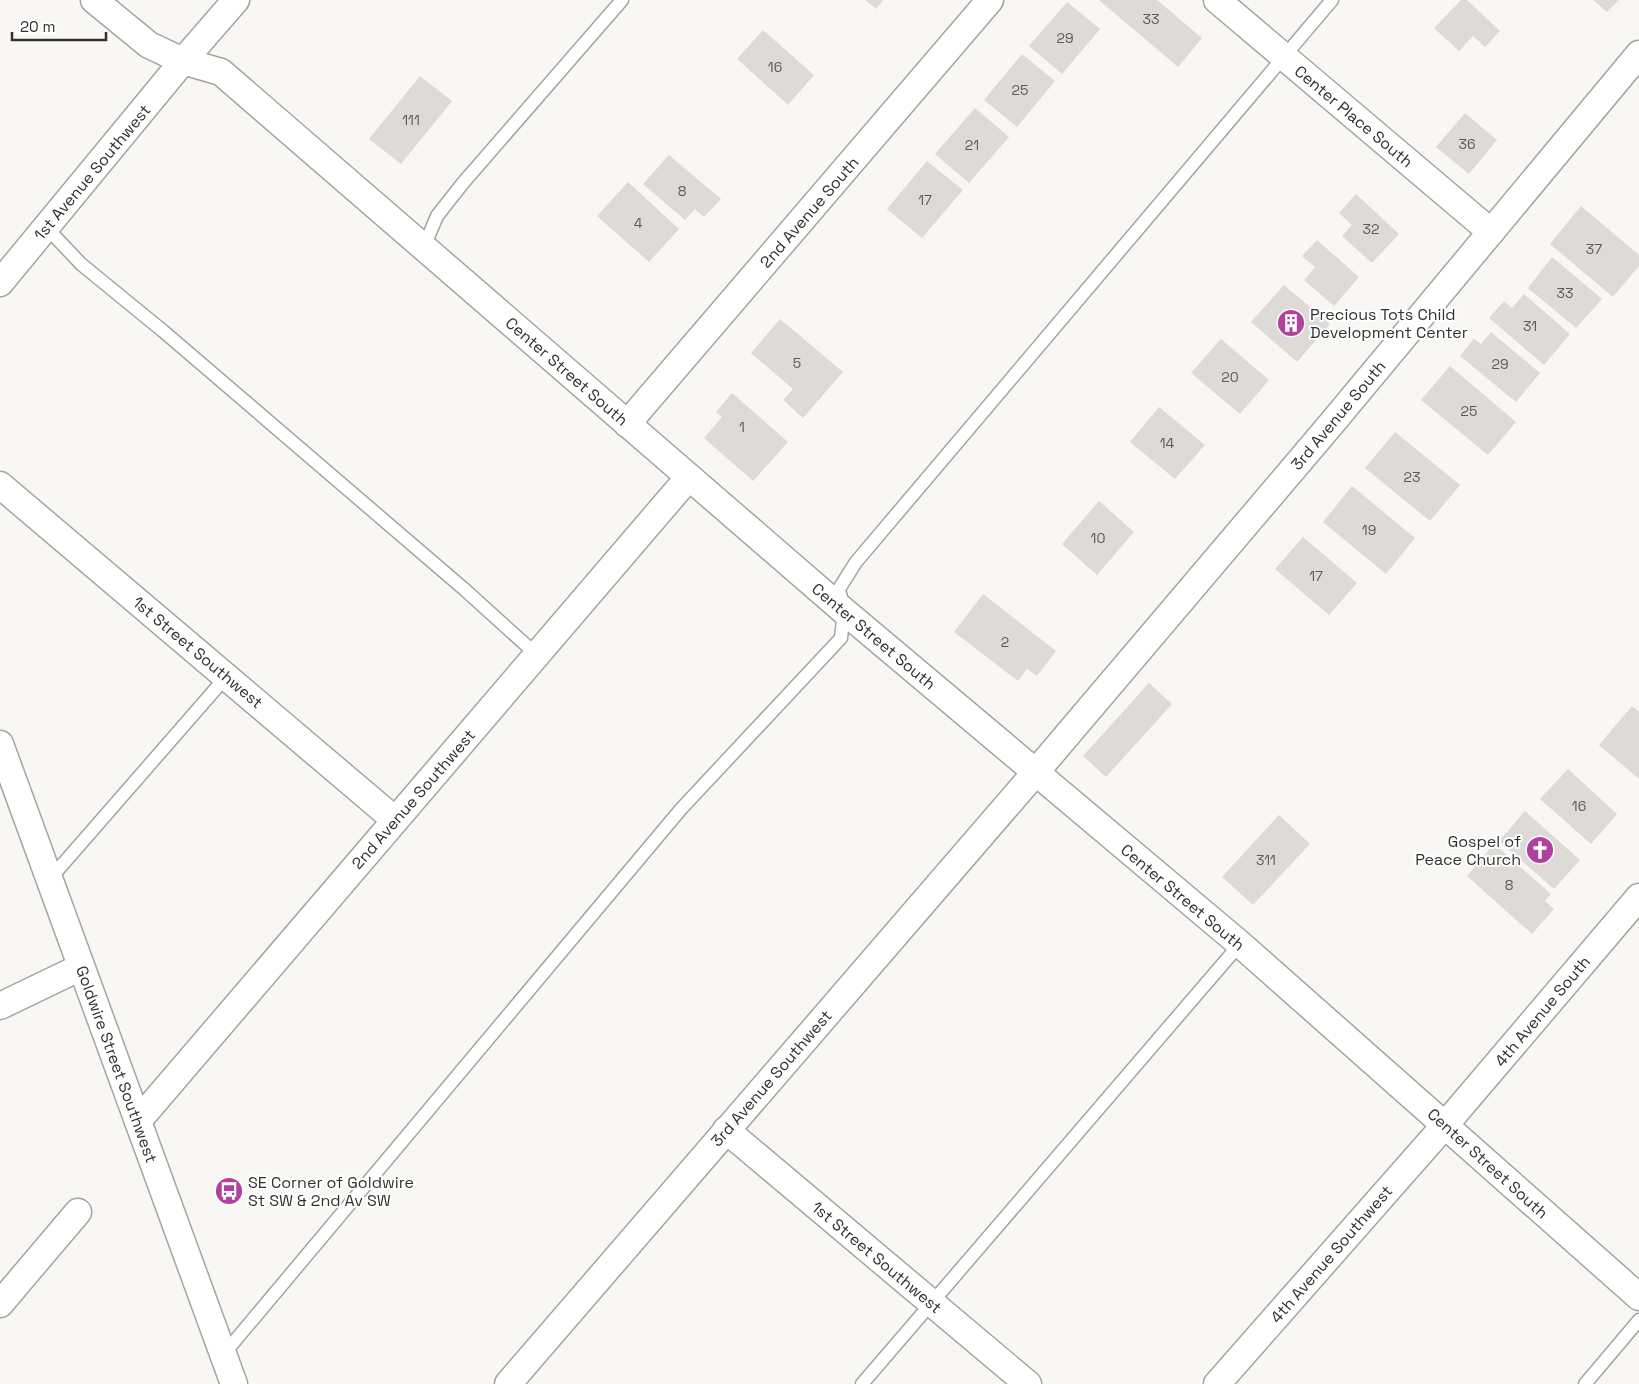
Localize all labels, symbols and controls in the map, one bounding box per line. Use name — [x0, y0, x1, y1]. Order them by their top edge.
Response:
scale bar — [12, 10, 106, 42]
house number: 33 — [1143, 10, 1159, 28]
text: 20 m — [20, 17, 55, 36]
house number: 29 — [1057, 29, 1073, 47]
house number: 16 — [768, 58, 782, 76]
street label: Center Place South — [1290, 61, 1417, 172]
house number: 25 — [1012, 81, 1028, 99]
street label: 1st Avenue Southwest — [29, 100, 155, 245]
house number: 111 — [402, 111, 420, 129]
house number: 36 — [1458, 135, 1476, 153]
house number: 21 — [965, 136, 979, 154]
street label: 2nd Avenue South — [755, 152, 864, 272]
house number: 8 — [678, 182, 687, 200]
house number: 17 — [918, 191, 932, 209]
house number: 4 — [634, 214, 643, 232]
house number: 32 — [1363, 220, 1379, 238]
house number: 37 — [1586, 240, 1602, 258]
house number: 33 — [1557, 284, 1573, 302]
place label: Precious Tots Child Development Center — [1310, 304, 1468, 343]
building icon: Precious Tots Child Development Center — [1276, 308, 1306, 338]
street label: Center Street South — [501, 312, 632, 430]
house number: 31 — [1523, 317, 1537, 335]
house number: 5 — [793, 354, 801, 372]
house number: 29 — [1492, 355, 1508, 373]
street label: 3rd Avenue South — [1286, 356, 1390, 474]
house number: 20 — [1221, 368, 1239, 386]
house number: 25 — [1461, 402, 1477, 420]
house number: 1 — [739, 418, 745, 436]
house number: 14 — [1160, 434, 1175, 452]
house number: 23 — [1404, 468, 1420, 486]
house number: 19 — [1362, 521, 1376, 539]
house number: 10 — [1091, 529, 1105, 547]
house number: 17 — [1309, 567, 1323, 585]
street label: Center Street South — [807, 578, 940, 694]
street label: 1st Street Southwest — [128, 592, 267, 713]
house number: 2 — [1001, 633, 1009, 651]
street label: 2nd Avenue Southwest — [347, 725, 480, 874]
house number: 16 — [1572, 797, 1586, 815]
place label: Gospel of Peace Church — [1415, 831, 1521, 870]
church icon: Gospel of Peace Church — [1525, 835, 1555, 865]
street label: Center Street South — [1116, 839, 1249, 955]
house number: 311 — [1256, 851, 1276, 869]
house number: 8 — [1505, 876, 1514, 894]
street label: 4th Avenue South — [1490, 952, 1595, 1071]
street label: Goldwire Street Southwest — [71, 963, 162, 1166]
street label: 3rd Avenue Southwest — [706, 1006, 837, 1151]
street label: Center Street South — [1423, 1103, 1553, 1223]
place label: SE Corner of Goldwire St SW & 2nd Av SW — [248, 1172, 414, 1211]
bus stop icon: SE Corner of Goldwire St SW & 2nd Av SW — [214, 1176, 244, 1206]
street label: 4th Avenue Southwest — [1266, 1181, 1397, 1328]
street label: 1st Street Southwest — [807, 1197, 946, 1318]

